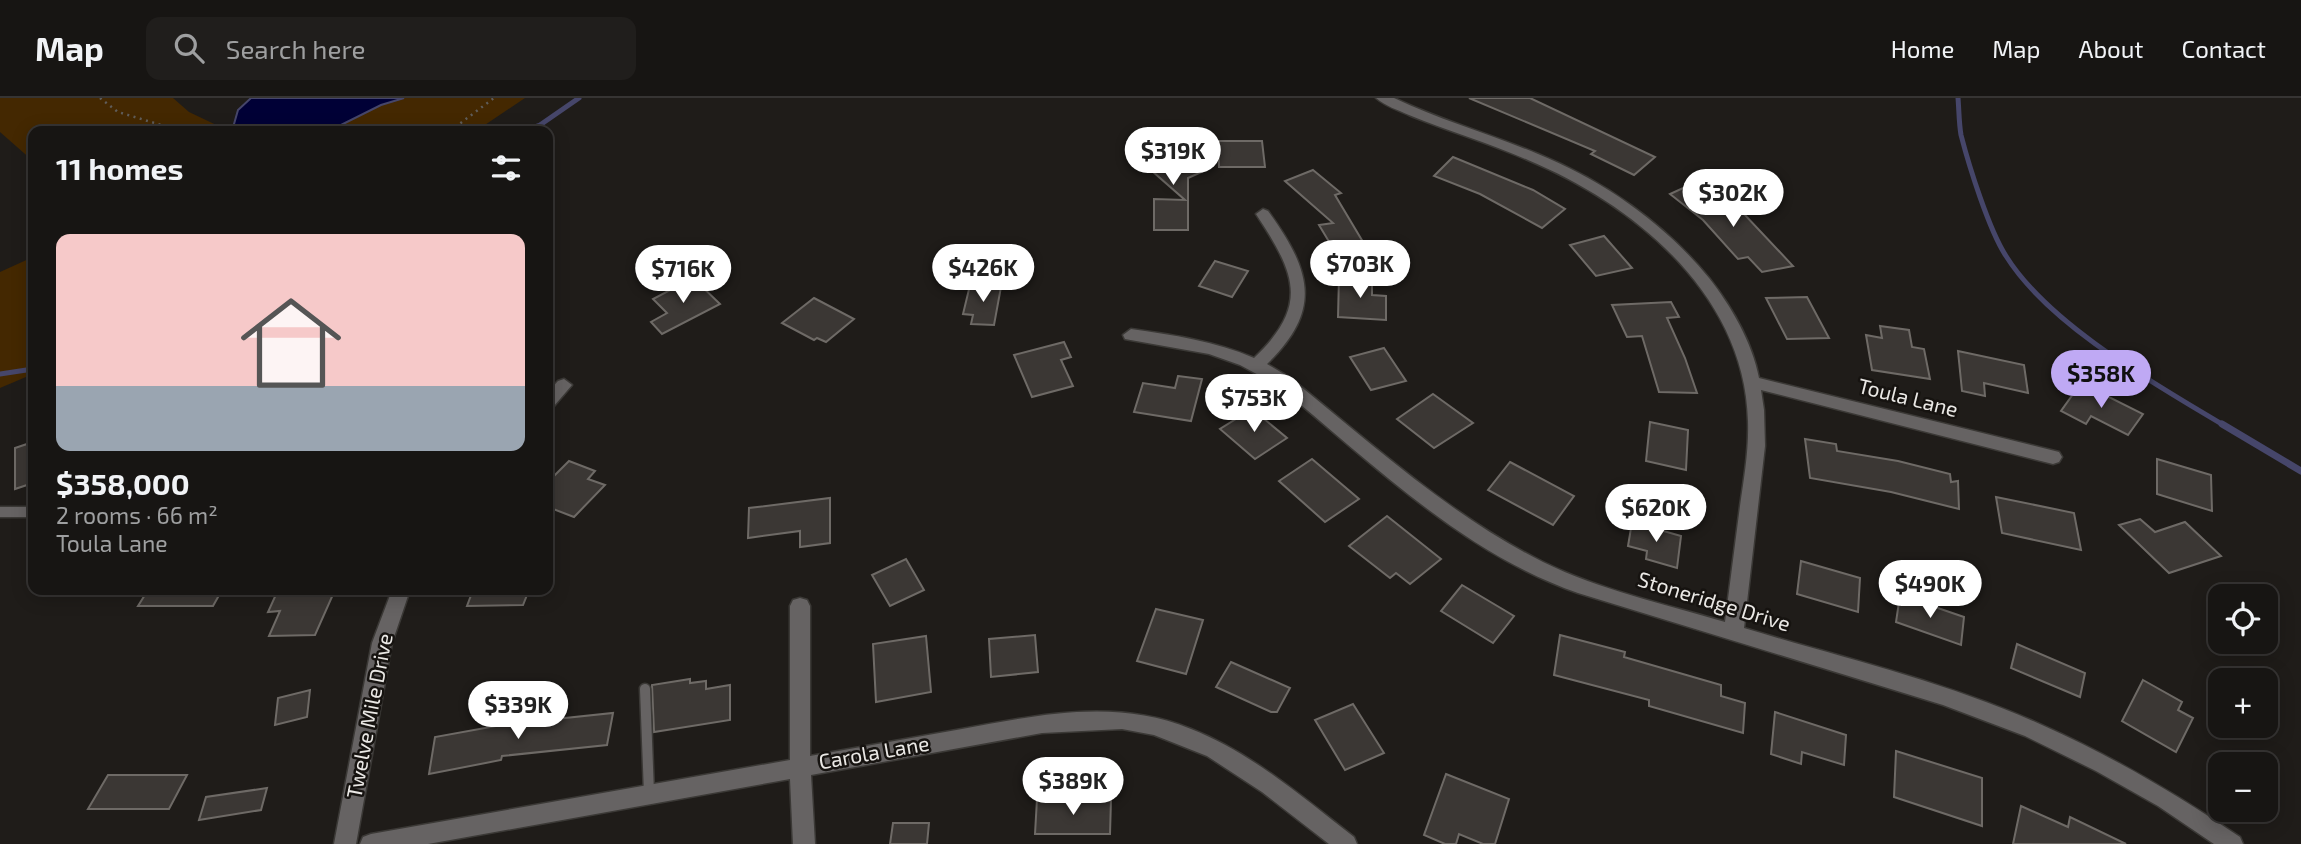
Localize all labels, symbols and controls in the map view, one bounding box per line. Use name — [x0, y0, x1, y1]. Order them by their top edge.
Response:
search box — [146, 17, 636, 80]
text: Map — [35, 28, 104, 68]
icon: search — [170, 29, 208, 67]
text: Search here — [226, 33, 365, 64]
text: Home — [1891, 34, 1954, 63]
text: Map — [1992, 34, 2040, 63]
text: About — [2078, 34, 2144, 63]
text: Contact — [2182, 34, 2266, 63]
pin: $319K — [1124, 127, 1222, 187]
text: $319K — [1141, 136, 1205, 164]
icon: filters — [487, 149, 525, 187]
text: 11 homes — [56, 150, 183, 186]
pin: $302K — [1684, 170, 1782, 229]
text: $302K — [1699, 178, 1767, 206]
pin: $703K — [1311, 240, 1409, 300]
pin: $426K — [934, 244, 1032, 304]
pin: $716K — [634, 246, 732, 305]
text: $703K — [1326, 249, 1394, 277]
text: $426K — [948, 253, 1018, 281]
text: $716K — [651, 254, 715, 282]
icon: home — [228, 280, 354, 406]
pin: $358K — [2052, 350, 2150, 410]
text: $358K — [2067, 359, 2135, 387]
street label: Toula Lane — [1856, 372, 1961, 421]
pin: $753K — [1205, 374, 1303, 434]
text: $753K — [1221, 383, 1287, 411]
text: $358,000 — [56, 465, 190, 501]
pin: $620K — [1607, 484, 1705, 544]
text: $620K — [1621, 493, 1691, 521]
text: 2 rooms · 66 m² — [56, 501, 218, 529]
text: Toula Lane — [56, 529, 168, 557]
pin: $490K — [1881, 560, 1979, 620]
street label: Stoneridge Drive — [1635, 565, 1794, 636]
text: $490K — [1895, 569, 1965, 597]
map controls — [2208, 584, 2278, 822]
button: locate — [2208, 584, 2278, 654]
street label: Twelve Mile Drive — [340, 631, 397, 800]
button: + — [2208, 668, 2278, 738]
pin: $339K — [469, 682, 567, 741]
text: $339K — [484, 690, 552, 718]
street label: Carola Lane — [817, 730, 931, 774]
button: − — [2208, 752, 2278, 822]
pin: $389K — [1024, 758, 1122, 817]
text: $389K — [1039, 766, 1107, 794]

